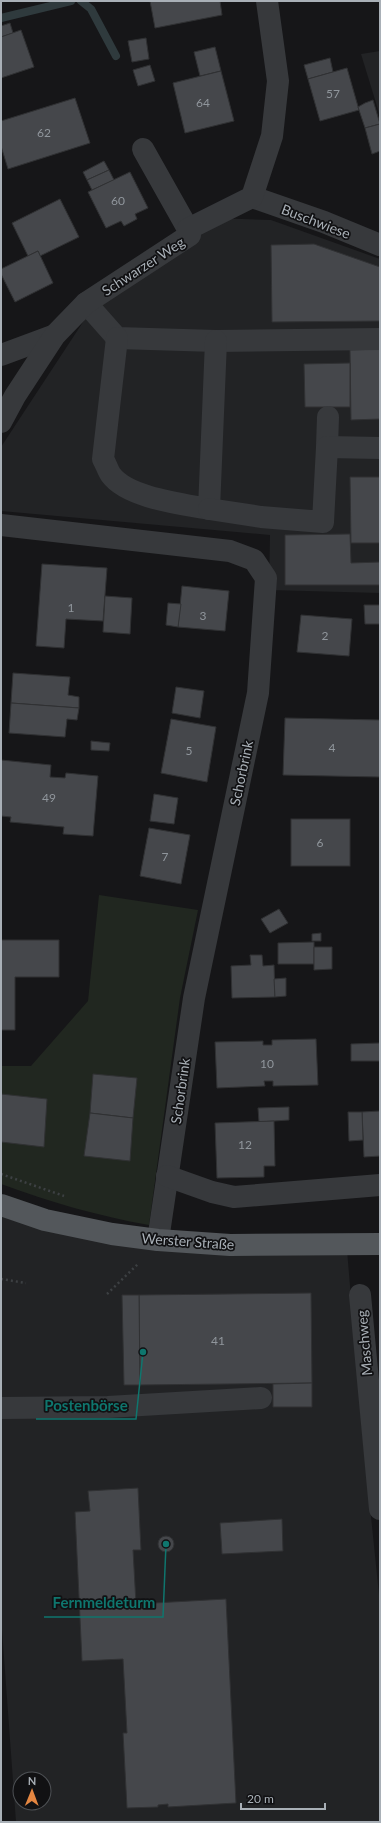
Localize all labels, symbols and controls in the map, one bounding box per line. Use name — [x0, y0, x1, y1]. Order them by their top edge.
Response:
house number: 57 — [326, 86, 340, 101]
house number: 64 — [196, 95, 210, 110]
house number: 62 — [37, 125, 51, 140]
house number: 60 — [111, 193, 125, 208]
street label: Buschwiese — [279, 200, 353, 242]
street label: Schwarzer Weg — [98, 233, 188, 299]
house number: 1 — [68, 600, 75, 615]
house number: 3 — [200, 608, 207, 623]
house number: 2 — [322, 628, 329, 643]
street label: Schorbrink — [226, 738, 256, 807]
house number: 4 — [329, 740, 336, 755]
house number: 5 — [186, 743, 193, 758]
house number: 49 — [42, 790, 56, 805]
house number: 6 — [317, 835, 324, 850]
house number: 7 — [162, 849, 169, 864]
street label: Schorbrink — [167, 1056, 193, 1125]
house number: 10 — [260, 1056, 274, 1071]
house number: 12 — [238, 1137, 252, 1152]
street label: Werster Straße — [141, 1229, 235, 1253]
street label: Maschweg — [353, 1309, 375, 1377]
house number: 41 — [211, 1333, 225, 1348]
callout: Postenbörse — [36, 1392, 136, 1419]
text: Postenbörse — [44, 1396, 128, 1414]
callout: Fernmeldeturm — [44, 1590, 163, 1617]
text: Fernmeldeturm — [53, 1593, 155, 1611]
north arrow — [12, 1771, 52, 1811]
text: N — [28, 1774, 37, 1787]
scale bar — [241, 1785, 325, 1811]
text: 20 m — [247, 1791, 274, 1806]

